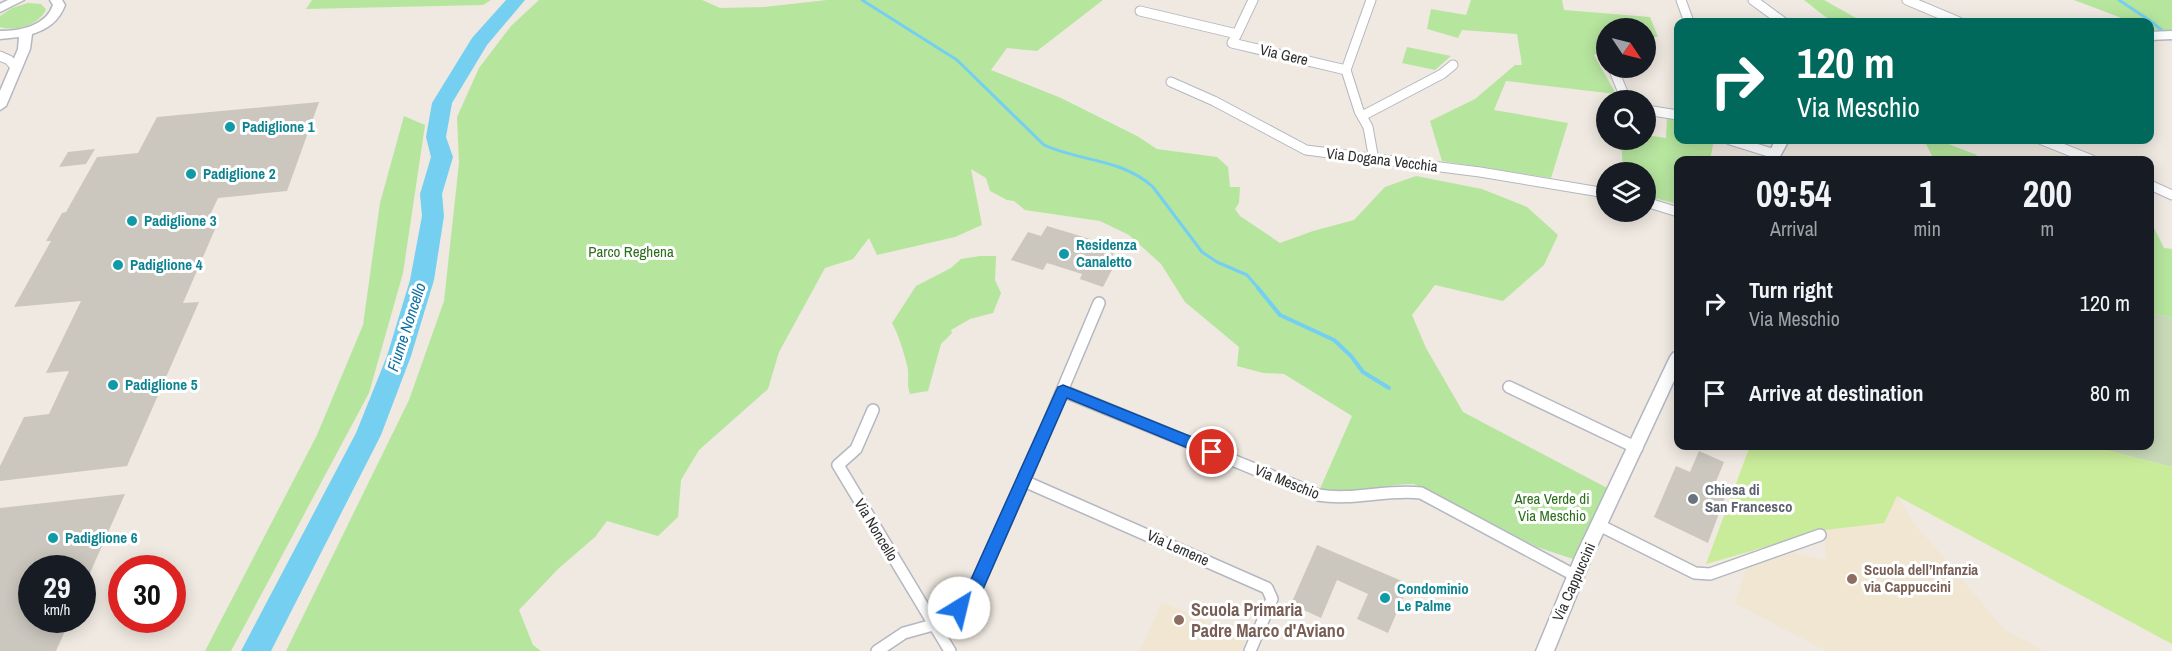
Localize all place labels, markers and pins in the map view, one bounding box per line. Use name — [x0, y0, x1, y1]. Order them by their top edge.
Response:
place label: Padiglione 1 — [242, 116, 315, 137]
marker: Padiglione 1 — [223, 120, 237, 134]
place label: Padiglione 2 — [203, 163, 276, 184]
marker: Padiglione 2 — [184, 167, 198, 181]
place label: Padiglione 3 — [144, 210, 217, 231]
marker: Padiglione 3 — [125, 214, 139, 228]
place label: Residenza Canaletto — [1076, 234, 1137, 272]
marker: Residenza Canaletto — [1057, 247, 1071, 261]
place label: Padiglione 4 — [130, 254, 203, 275]
marker: Padiglione 4 — [111, 258, 125, 272]
place label: Padiglione 5 — [125, 374, 198, 395]
marker: Padiglione 5 — [106, 378, 120, 392]
pin — [1186, 426, 1237, 477]
place label: Chiesa di San Francesco — [1705, 479, 1793, 517]
marker: Chiesa di San Francesco — [1686, 492, 1700, 506]
place label: Padiglione 6 — [65, 527, 138, 548]
marker: Padiglione 6 — [46, 531, 60, 545]
place label: Scuola dell’Infanzia via Cappuccini — [1864, 559, 1978, 597]
marker: Scuola dell’Infanzia via Cappuccini — [1845, 572, 1859, 586]
place label: Condominio Le Palme — [1397, 578, 1469, 616]
marker: Condominio Le Palme — [1378, 591, 1392, 605]
place label: Scuola Primaria Padre Marco d'Aviano — [1191, 597, 1345, 643]
marker: Scuola Primaria Padre Marco d'Aviano — [1172, 613, 1186, 627]

